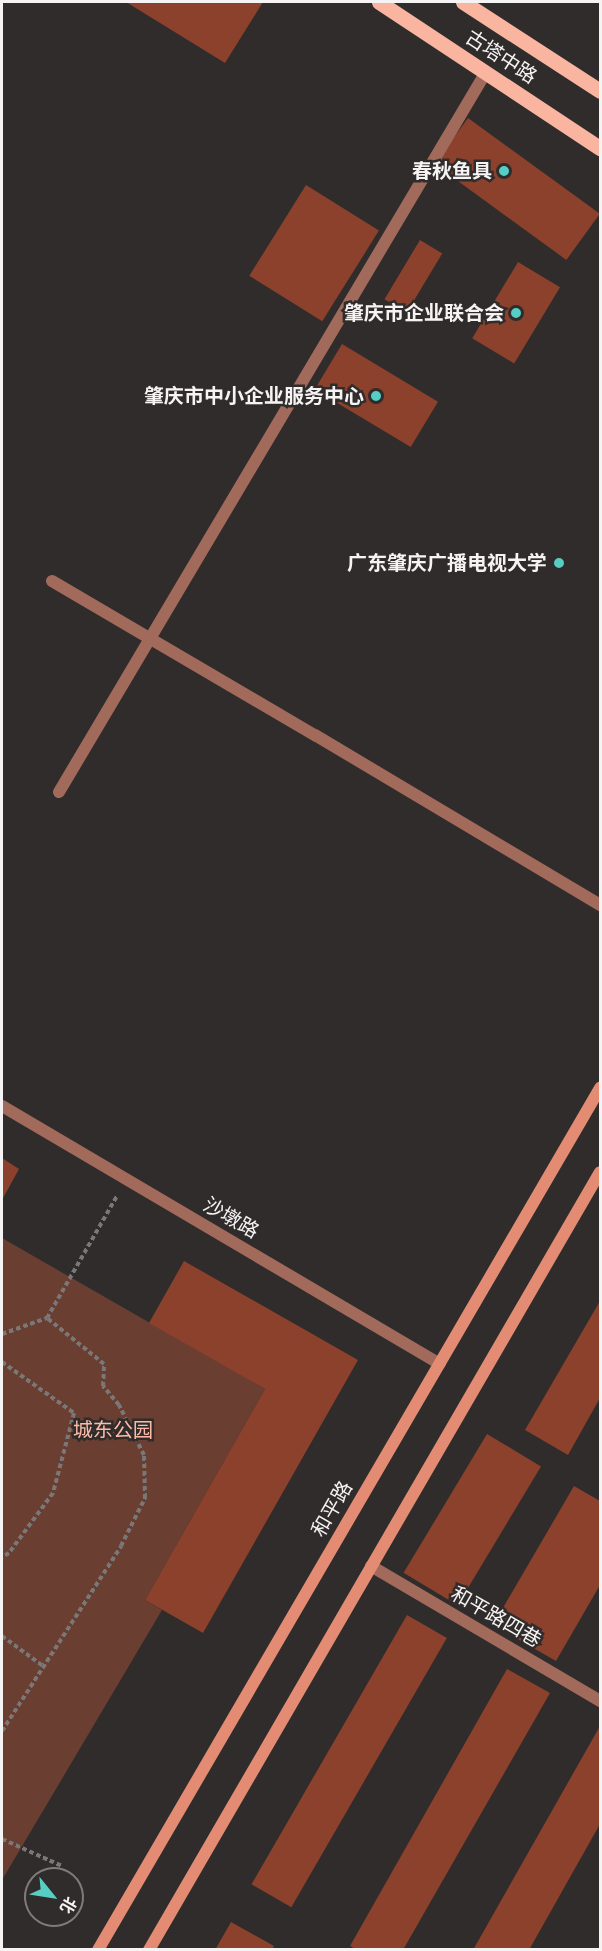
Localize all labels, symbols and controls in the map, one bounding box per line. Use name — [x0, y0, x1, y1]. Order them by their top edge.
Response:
street label: 古塔中路 — [461, 25, 541, 89]
place label: 春秋鱼具 — [412, 159, 492, 183]
marker: 春秋鱼具 — [497, 164, 511, 178]
place label: 肇庆市企业联合会 — [344, 301, 504, 325]
marker: 肇庆市企业联合会 — [509, 306, 523, 320]
place label: 肇庆市中小企业服务中心 — [144, 384, 364, 408]
marker: 肇庆市中小企业服务中心 — [369, 389, 383, 403]
place label: 广东肇庆广播电视大学 — [347, 551, 547, 575]
marker: 广东肇庆广播电视大学 — [552, 556, 566, 570]
street label: 沙墩路 — [199, 1193, 263, 1243]
park label: 城东公园 — [73, 1418, 153, 1442]
street label: 和平路 — [307, 1477, 357, 1541]
street label: 和平路四巷 — [447, 1582, 545, 1652]
north arrow — [24, 1867, 84, 1927]
text: 北 — [54, 1893, 82, 1918]

